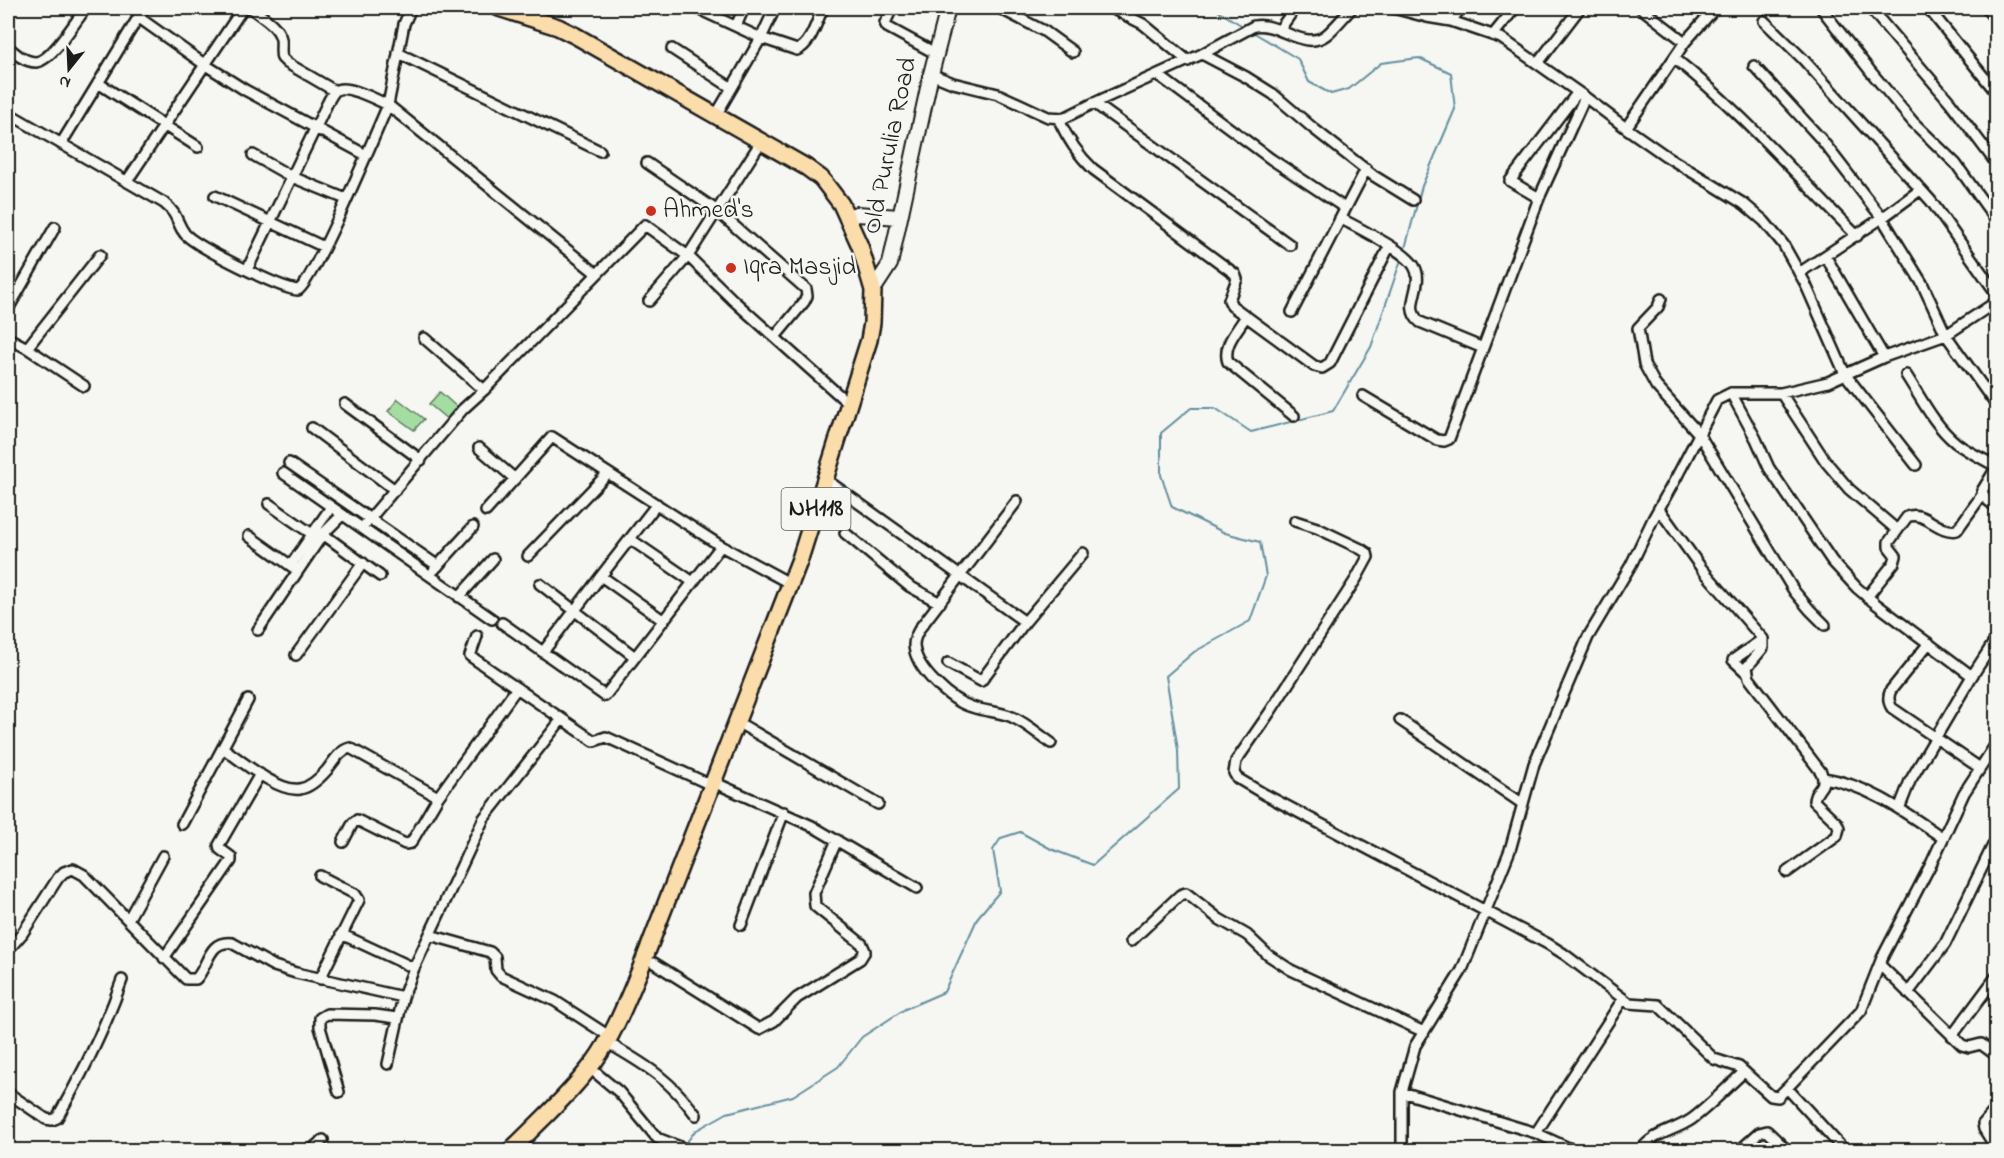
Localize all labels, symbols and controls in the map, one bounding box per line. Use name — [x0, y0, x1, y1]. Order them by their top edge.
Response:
north arrow — [39, 39, 99, 99]
street label: Old Purulia Road — [854, 54, 928, 238]
text: N — [56, 68, 74, 94]
place label: Ahmed's — [663, 192, 754, 230]
marker: Ahmed's — [644, 204, 658, 218]
place label: Iqra Masjid — [743, 249, 856, 287]
marker: Iqra Masjid — [724, 261, 738, 275]
road number: NH118 — [782, 488, 850, 530]

